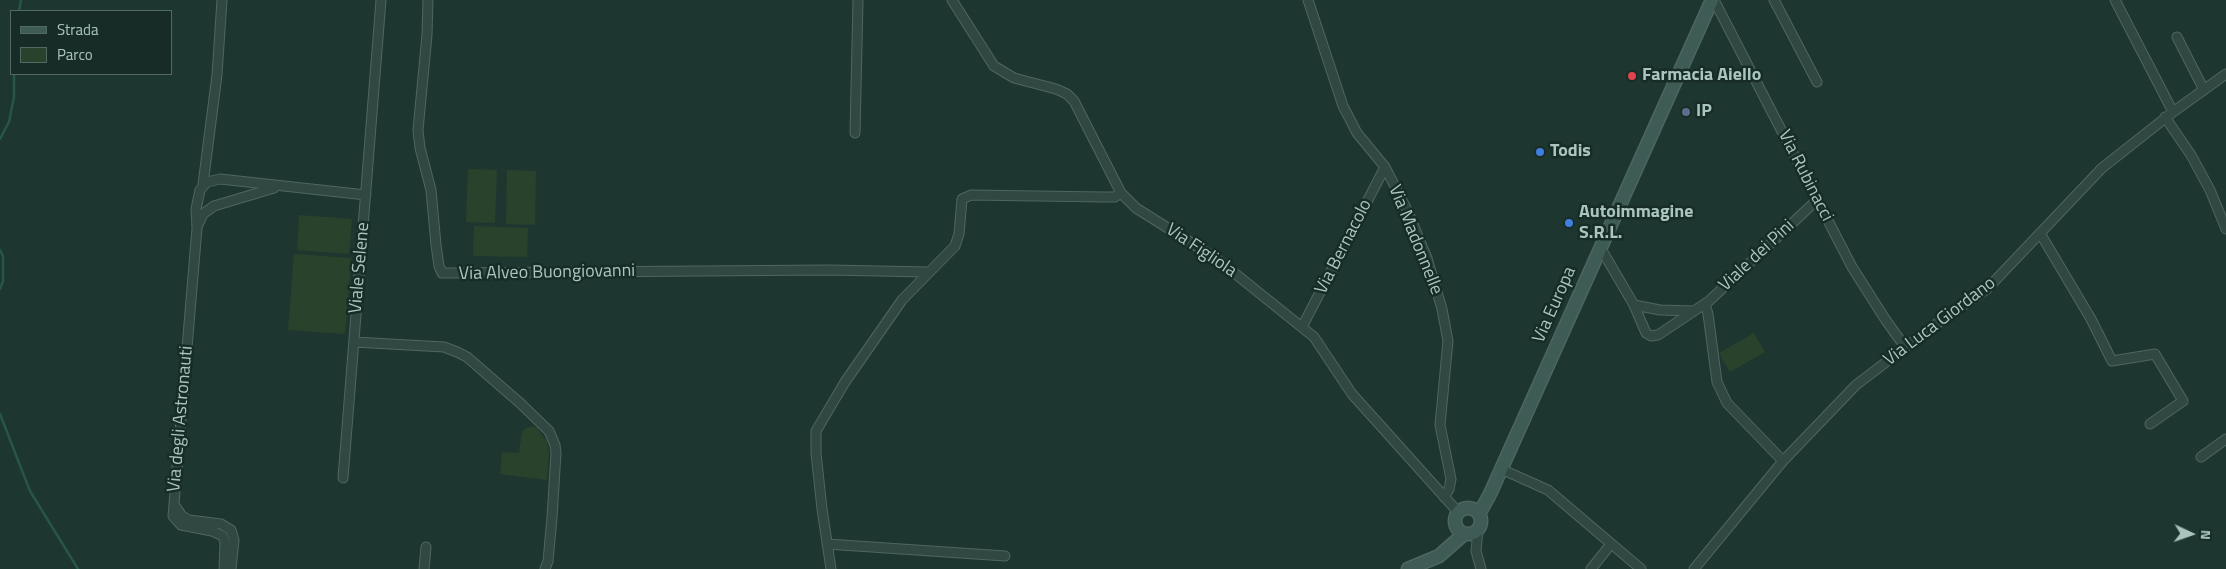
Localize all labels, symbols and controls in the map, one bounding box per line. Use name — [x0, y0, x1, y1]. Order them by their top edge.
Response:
legend — [10, 10, 172, 75]
text: Strada — [57, 18, 98, 41]
text: Parco — [57, 43, 93, 66]
place label: Farmacia Aiello — [1642, 65, 1761, 87]
marker: Farmacia Aiello — [1626, 70, 1638, 82]
place label: IP — [1696, 101, 1712, 123]
marker: IP — [1680, 106, 1692, 118]
street label: Via Rubinacci — [1773, 127, 1837, 225]
place label: Todis — [1550, 141, 1591, 163]
marker: Todis — [1534, 146, 1546, 158]
street label: Via Madonnelle — [1383, 182, 1447, 298]
street label: Via Bernacolo — [1311, 196, 1377, 298]
place label: Autoimmagine S.R.L. — [1579, 202, 1693, 244]
street label: Viale dei Pini — [1715, 216, 1799, 296]
marker: Autoimmagine S.R.L. — [1563, 217, 1575, 229]
street label: Via Figliola — [1161, 219, 1241, 283]
street label: Viale Selene — [345, 221, 375, 315]
street label: Via Alveo Buongiovanni — [459, 261, 635, 285]
street label: Via Europa — [1529, 264, 1581, 346]
street label: Via Luca Giordano — [1880, 273, 2000, 371]
street label: Via degli Astronauti — [164, 345, 198, 493]
north arrow — [2166, 509, 2216, 559]
text: N — [2196, 529, 2217, 540]

